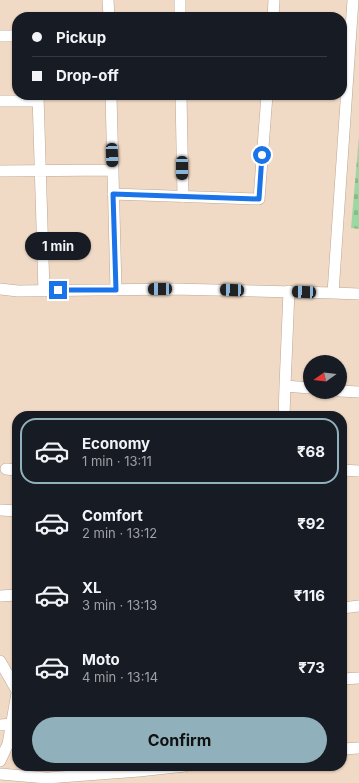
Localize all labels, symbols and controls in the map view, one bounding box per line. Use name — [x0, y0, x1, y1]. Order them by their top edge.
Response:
text: Pickup — [56, 28, 106, 47]
text: Drop-off — [56, 66, 119, 85]
car — [106, 143, 118, 167]
route start — [253, 146, 271, 164]
car — [176, 156, 188, 180]
callout: 1 min — [25, 232, 91, 260]
text: 1 min — [42, 238, 74, 254]
route end — [49, 281, 67, 299]
car — [148, 283, 172, 295]
car — [220, 284, 244, 296]
car — [292, 286, 316, 298]
north arrow — [303, 355, 347, 399]
map controls — [303, 355, 347, 399]
icon: car — [34, 433, 70, 469]
text: Economy — [82, 434, 150, 453]
text: ₹68 — [297, 442, 325, 461]
text: 1 min · 13:11 — [82, 453, 152, 469]
icon: car — [34, 505, 70, 541]
text: Comfort — [82, 506, 143, 525]
text: ₹92 — [297, 514, 325, 533]
text: 2 min · 13:12 — [82, 525, 157, 541]
icon: car — [34, 577, 70, 613]
text: XL — [82, 578, 102, 597]
text: ₹116 — [294, 586, 325, 605]
text: 3 min · 13:13 — [82, 597, 157, 613]
icon: car — [34, 649, 70, 685]
text: Moto — [82, 650, 120, 669]
text: ₹73 — [298, 658, 325, 677]
text: 4 min · 13:14 — [82, 669, 158, 685]
button: Confirm — [32, 717, 327, 763]

